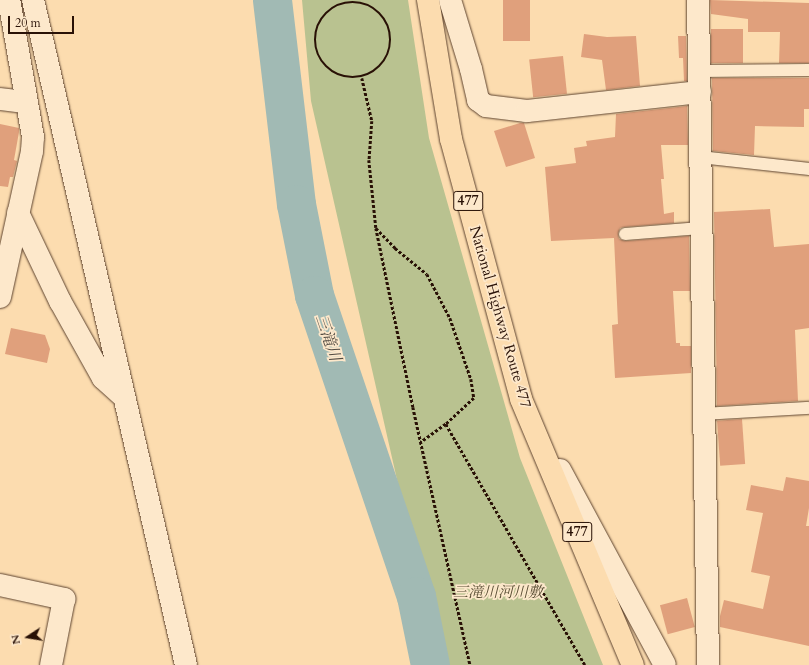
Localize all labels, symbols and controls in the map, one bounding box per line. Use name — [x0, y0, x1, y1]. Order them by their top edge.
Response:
scale bar — [10, 8, 76, 34]
text: 20 m — [15, 15, 41, 31]
road number: 477 — [453, 189, 483, 213]
street label: National Highway Route 477 — [465, 224, 535, 410]
water label: 三滝川 — [311, 312, 345, 364]
road number: 477 — [562, 520, 592, 544]
park label: 三滝川河川敷 — [453, 584, 543, 602]
north arrow — [8, 617, 48, 657]
text: N — [7, 633, 24, 646]

